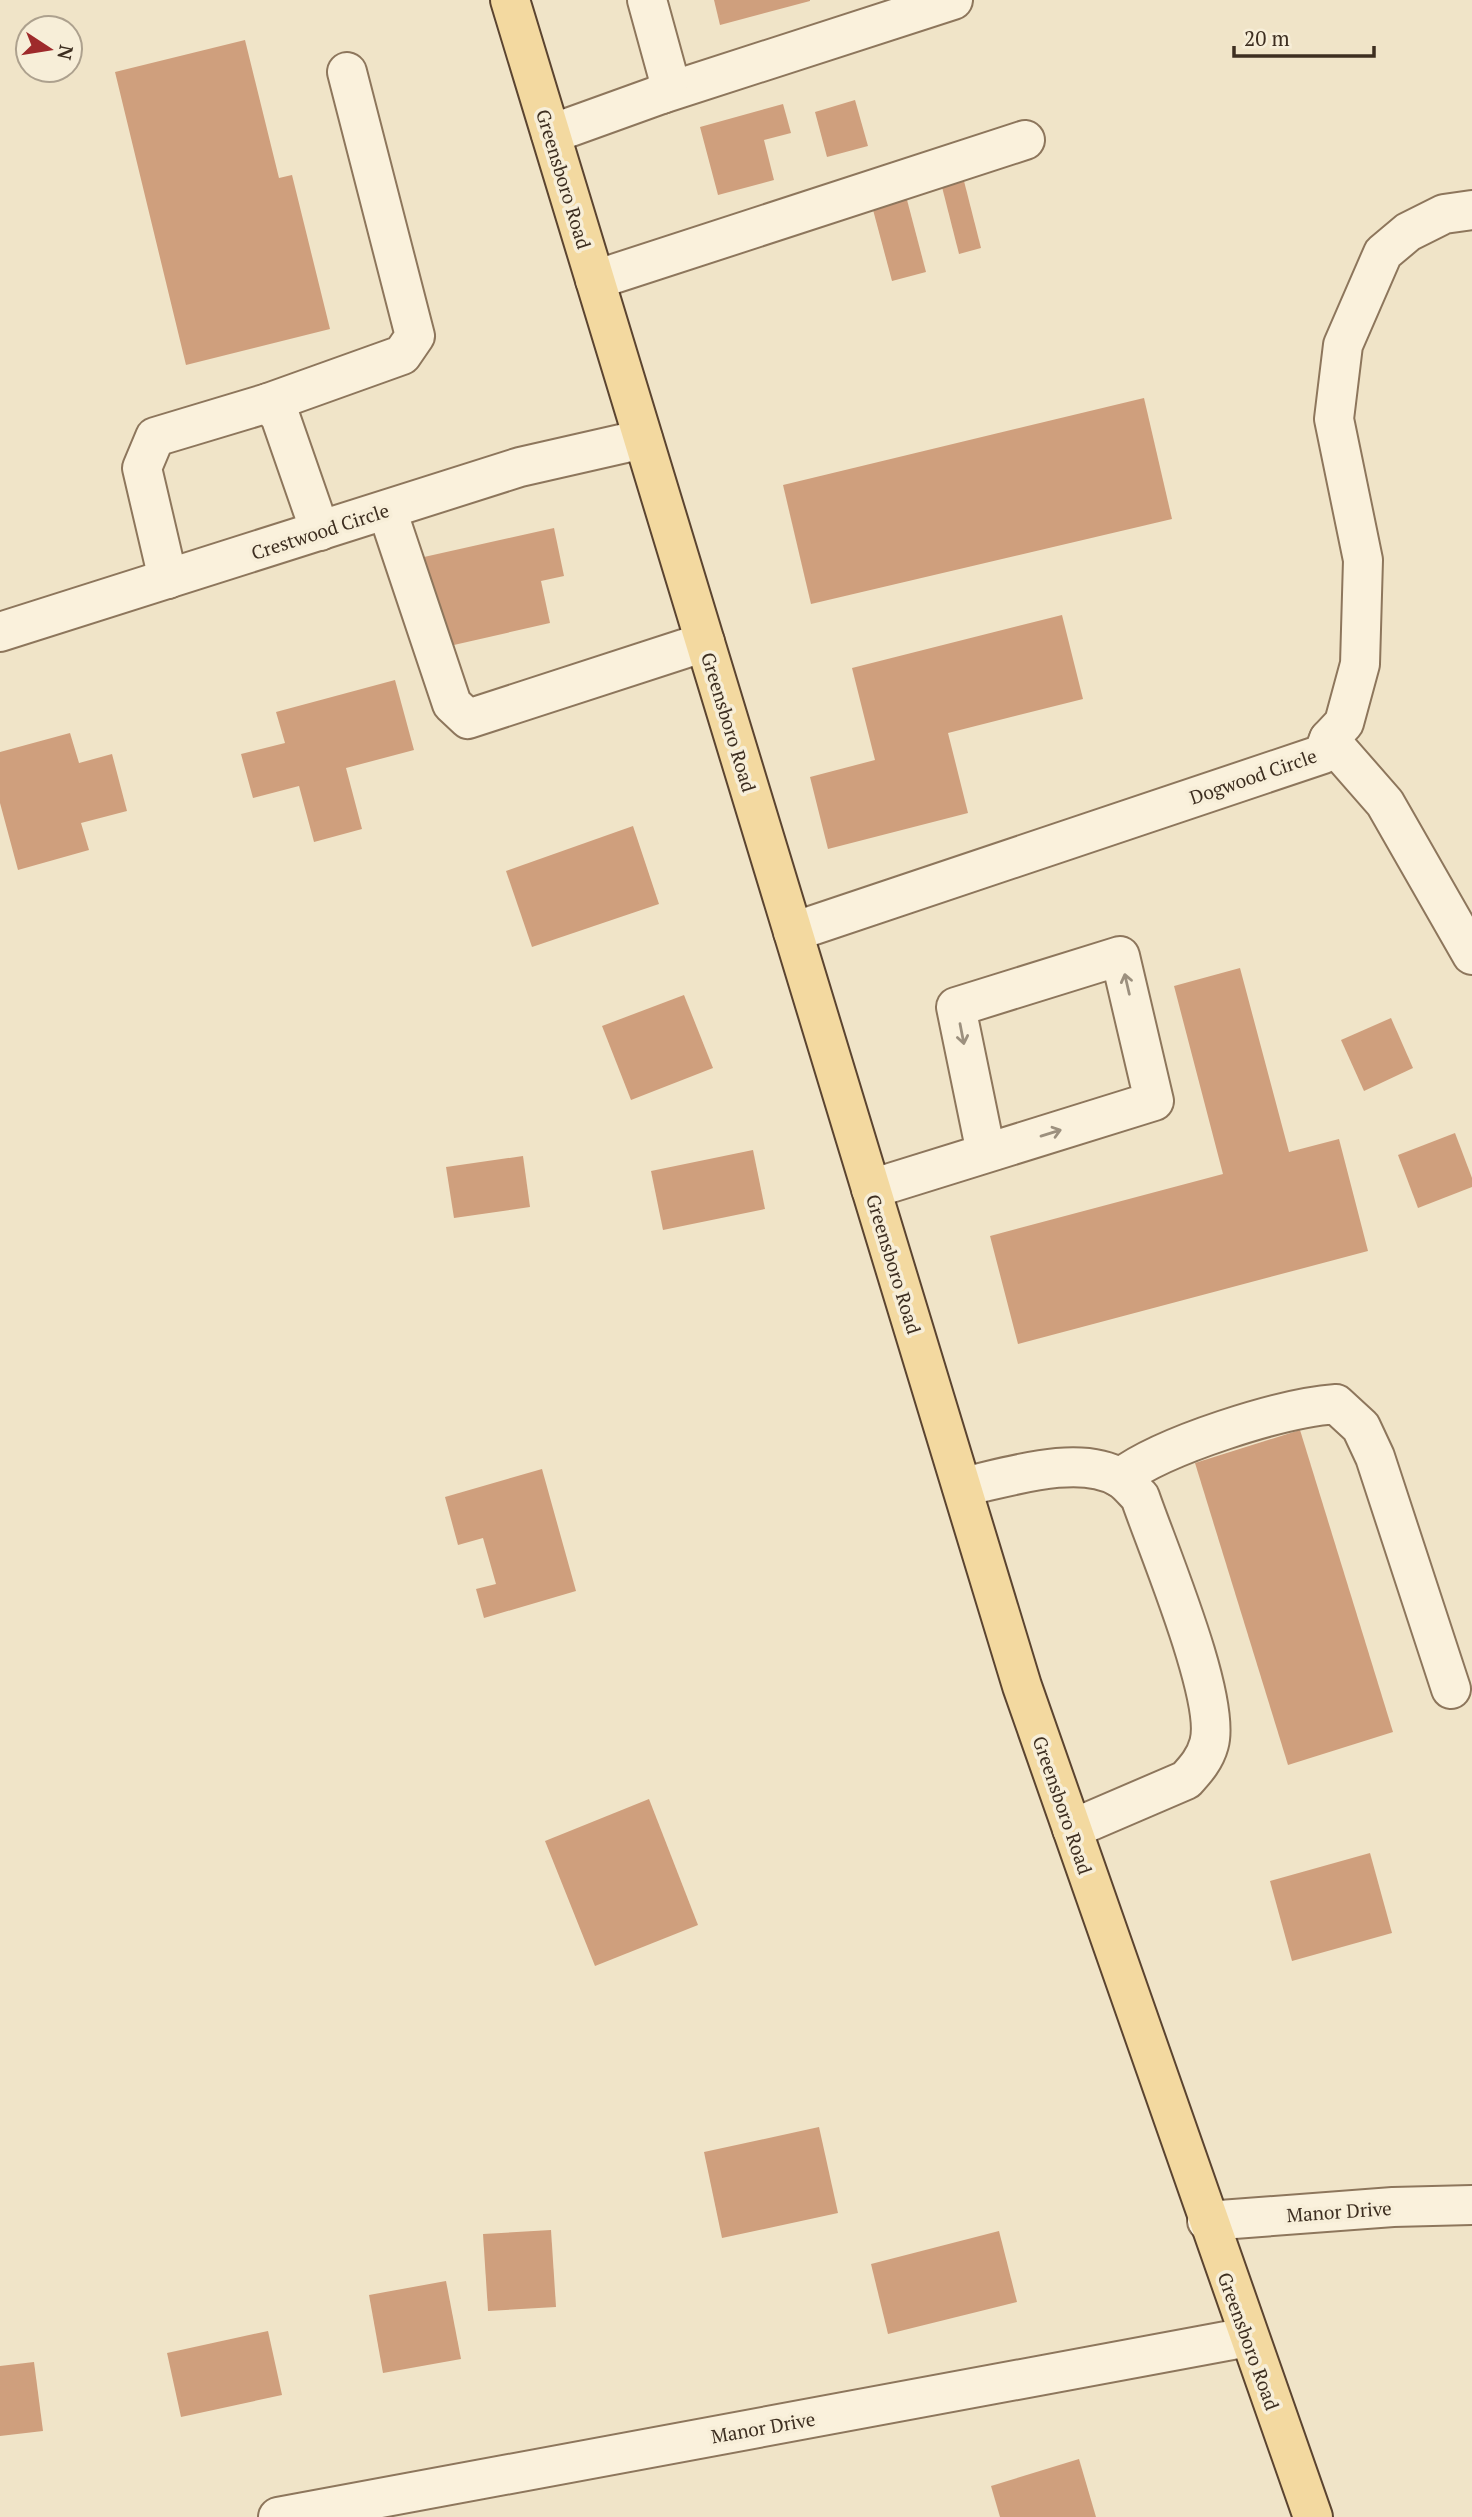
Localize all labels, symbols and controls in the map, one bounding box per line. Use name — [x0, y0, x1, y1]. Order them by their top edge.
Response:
north arrow — [14, 14, 84, 84]
scale bar — [1234, 14, 1374, 58]
text: 20 m — [1244, 24, 1290, 52]
text: N — [52, 43, 80, 63]
street label: Greensboro Road — [531, 106, 597, 252]
street label: Crestwood Circle — [248, 497, 392, 565]
street label: Greensboro Road — [696, 649, 762, 795]
street label: Dogwood Circle — [1186, 743, 1320, 809]
one-way arrow — [1119, 973, 1133, 996]
one-way arrow — [956, 1022, 969, 1045]
one-way arrow — [1040, 1125, 1062, 1138]
street label: Greensboro Road — [861, 1191, 927, 1337]
street label: Greensboro Road — [1028, 1733, 1099, 1878]
street label: Manor Drive — [1286, 2195, 1392, 2227]
street label: Greensboro Road — [1213, 2269, 1286, 2414]
street label: Manor Drive — [709, 2406, 817, 2448]

